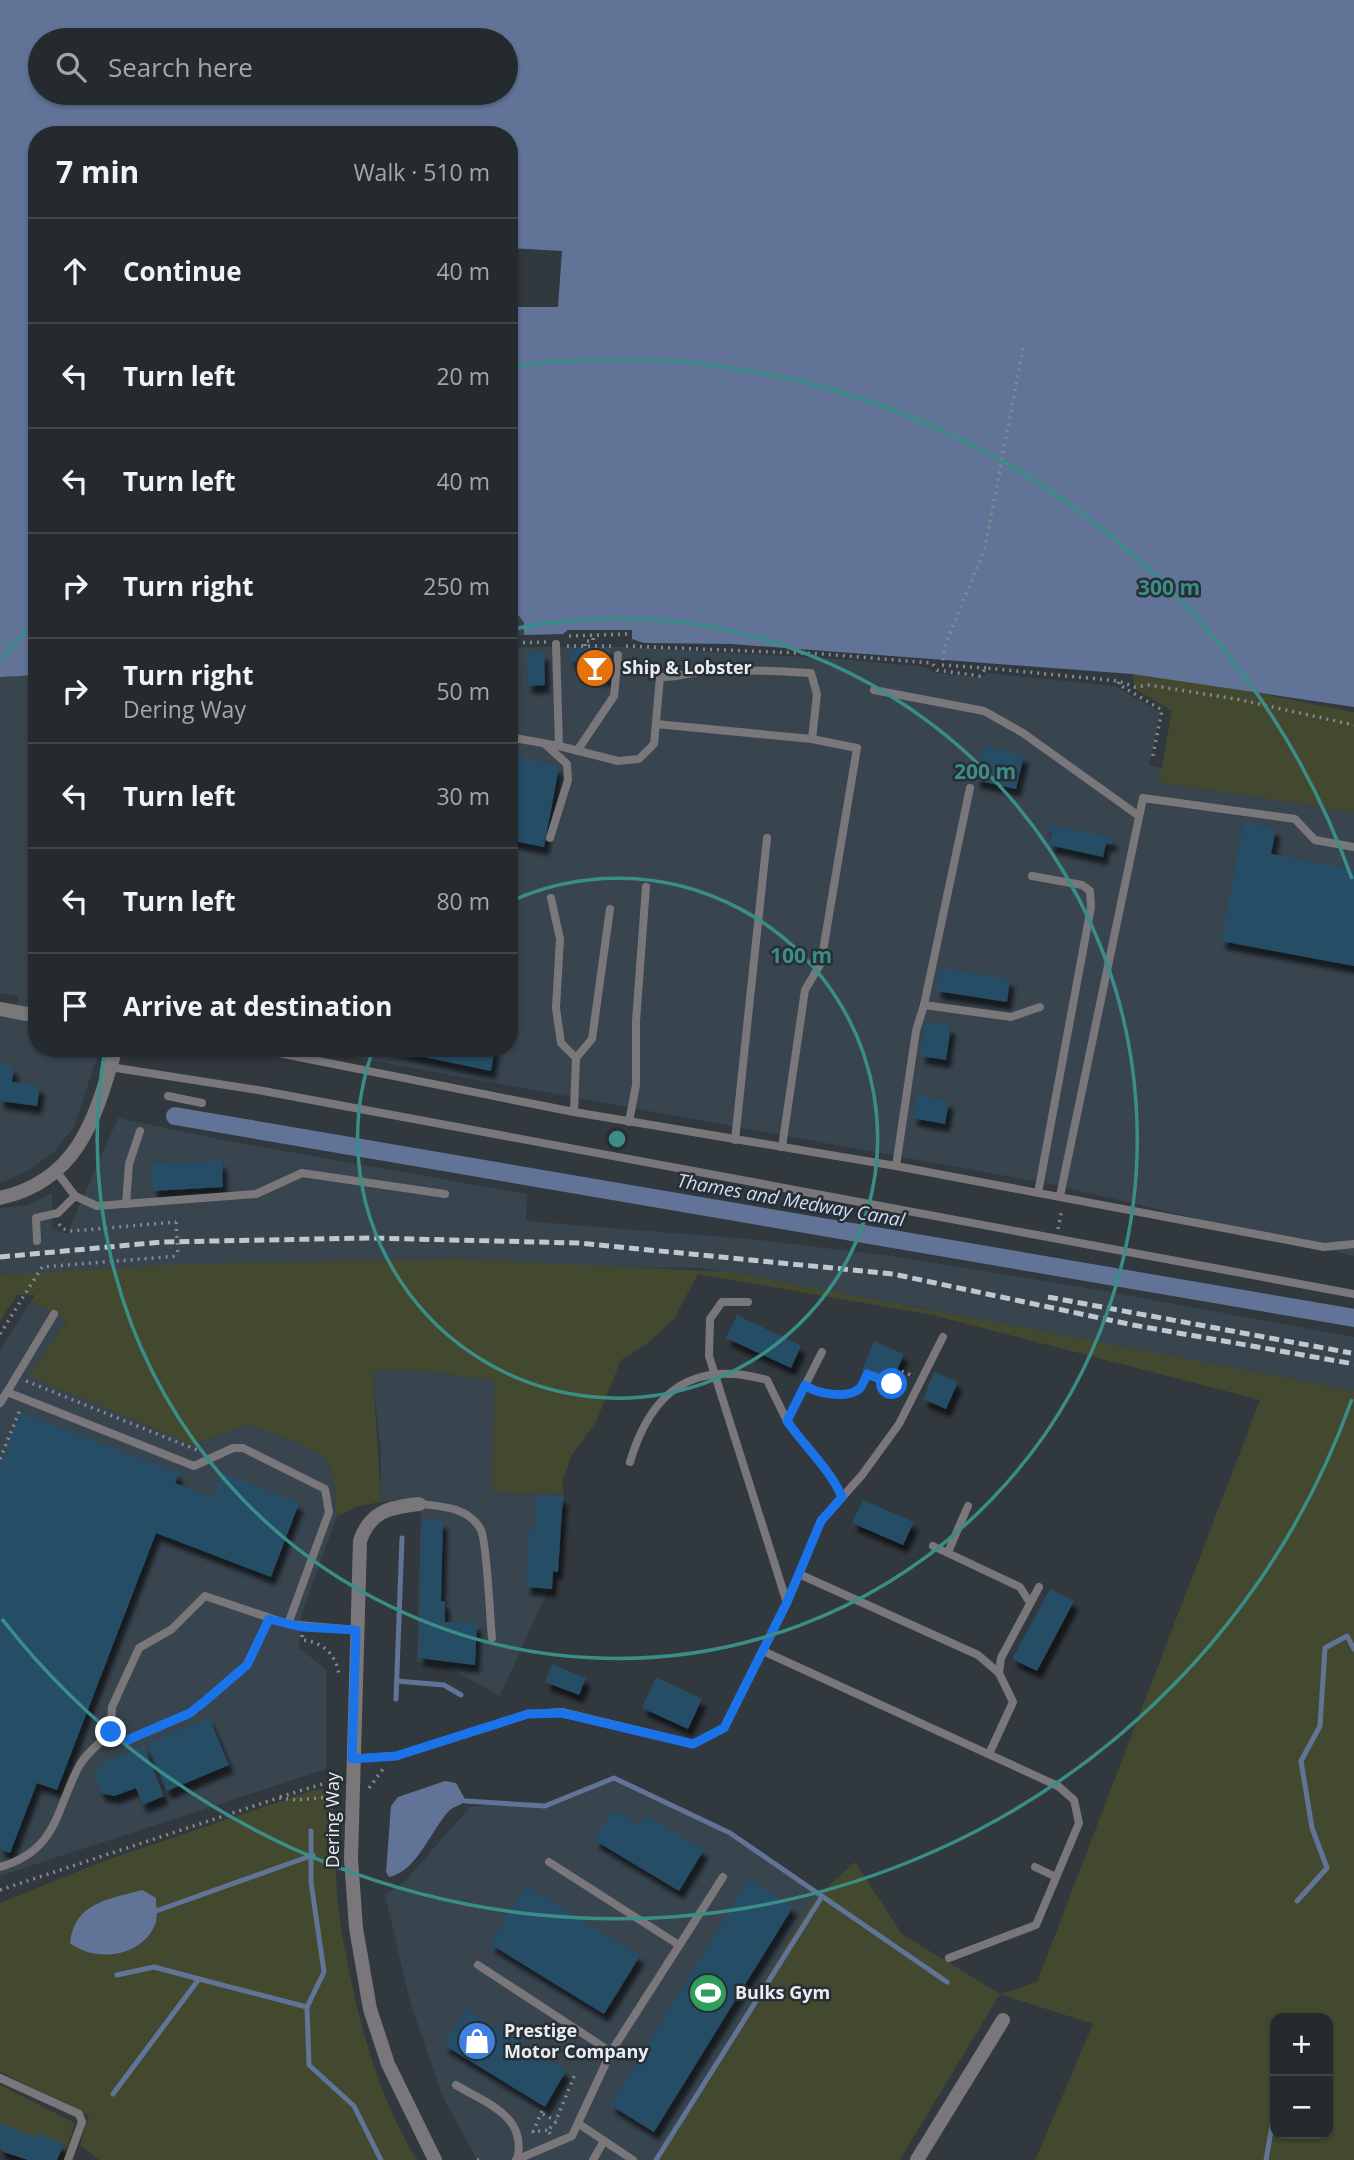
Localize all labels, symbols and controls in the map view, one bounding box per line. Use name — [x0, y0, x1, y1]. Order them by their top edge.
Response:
search box — [28, 28, 518, 105]
icon: search — [52, 48, 90, 86]
text: Search here — [108, 49, 253, 85]
text: 7 min — [56, 151, 139, 192]
text: Walk · 510 m — [353, 156, 490, 188]
icon: ahead — [56, 252, 94, 290]
text: Continue — [123, 253, 242, 289]
text: 40 m — [436, 255, 490, 287]
icon: left — [56, 357, 94, 395]
text: Turn left — [123, 358, 235, 394]
text: 20 m — [436, 360, 490, 392]
icon: left — [56, 462, 94, 500]
text: Turn left — [123, 463, 235, 499]
text: 40 m — [436, 465, 490, 497]
icon: right — [56, 567, 94, 605]
text: Turn right — [123, 568, 254, 604]
text: 250 m — [423, 570, 490, 602]
text: 300 m — [1138, 573, 1200, 601]
bar icon: Ship & Lobster — [574, 647, 616, 689]
place label: Ship & Lobster — [622, 655, 752, 679]
text: Turn right — [123, 657, 254, 693]
icon: right — [56, 672, 94, 710]
text: 50 m — [436, 675, 490, 707]
text: Dering Way — [123, 693, 246, 725]
text: 200 m — [954, 757, 1016, 785]
icon: left — [56, 777, 94, 815]
text: Turn left — [123, 778, 235, 814]
text: 30 m — [436, 780, 490, 812]
icon: left — [56, 882, 94, 920]
text: Turn left — [123, 883, 235, 919]
text: 80 m — [436, 885, 490, 917]
text: 100 m — [770, 941, 832, 969]
icon: arrive — [56, 987, 94, 1025]
text: Arrive at destination — [123, 988, 392, 1024]
centre of rings — [605, 1127, 629, 1151]
water label: Thames and Medway Canal — [675, 1167, 908, 1233]
route start — [876, 1368, 907, 1399]
route end — [95, 1716, 126, 1747]
street label: Dering Way — [320, 1771, 344, 1868]
sports icon: Bulks Gym — [687, 1972, 729, 2014]
place label: Bulks Gym — [735, 1980, 830, 2004]
map controls — [1270, 2013, 1333, 2139]
button: + — [1270, 2013, 1333, 2076]
place label: Prestige Motor Company — [504, 2018, 649, 2063]
shop icon: Prestige Motor Company — [456, 2020, 498, 2062]
button: − — [1270, 2076, 1333, 2139]

